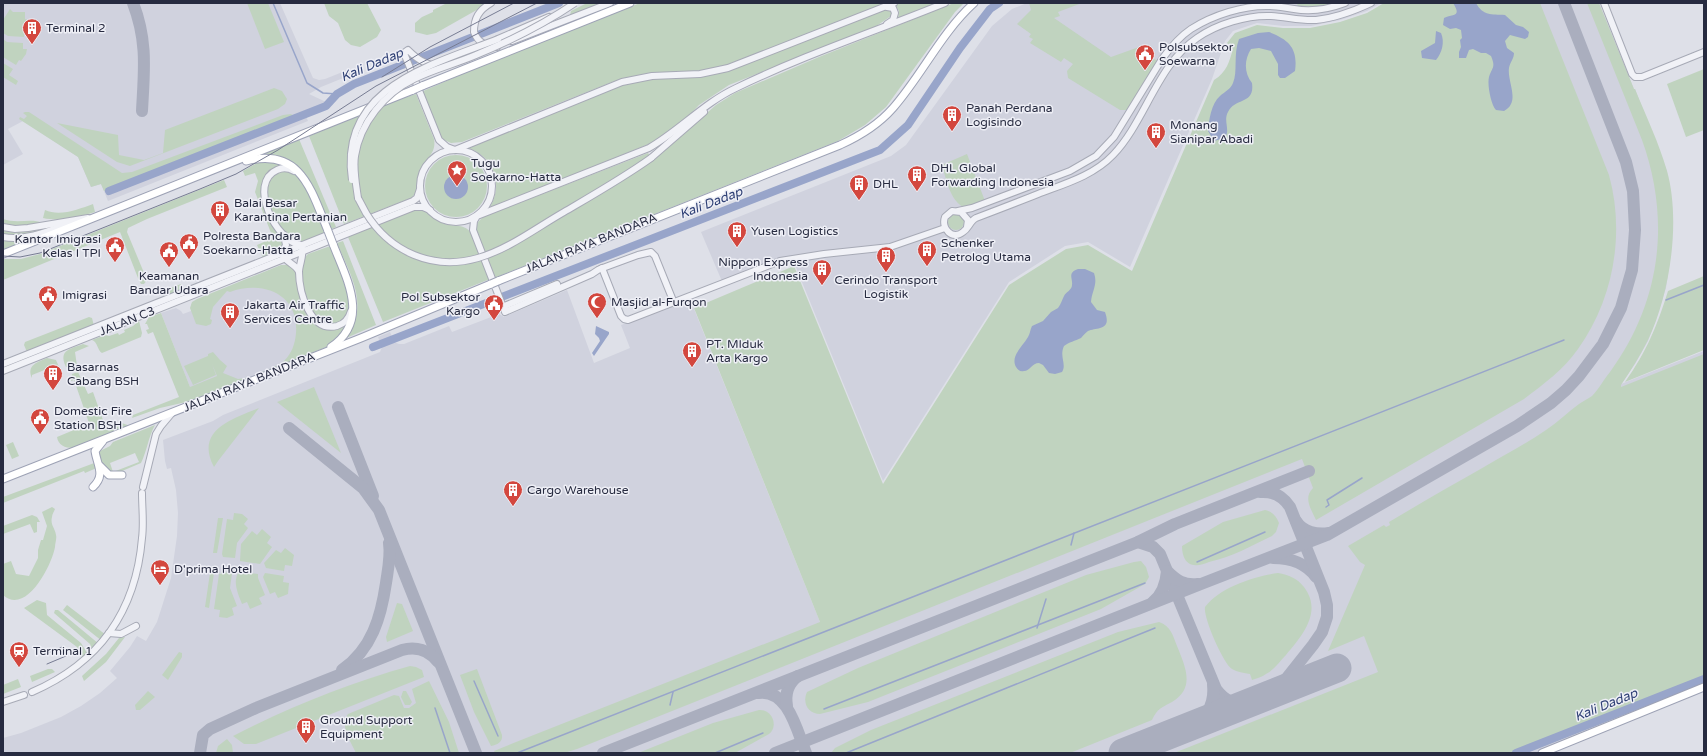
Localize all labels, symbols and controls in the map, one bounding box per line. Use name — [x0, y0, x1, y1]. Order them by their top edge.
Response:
building icon: Terminal 2 — [21, 17, 43, 45]
place label: Terminal 2 — [46, 21, 106, 35]
place label: Polsubsektor Soewarna — [1159, 40, 1234, 68]
public building icon: Polsubsektor Soewarna — [1134, 43, 1156, 71]
water label: Kali Dadap — [338, 44, 406, 85]
place label: Panah Perdana Logisindo — [966, 101, 1052, 129]
building icon: Panah Perdana Logisindo — [941, 104, 963, 132]
place label: Monang Sianipar Abadi — [1170, 118, 1253, 146]
building icon: Monang Sianipar Abadi — [1145, 121, 1167, 149]
place label: Tugu Soekarno-Hatta — [471, 156, 561, 184]
place icon: Tugu Soekarno-Hatta — [446, 159, 468, 187]
place label: DHL Global Forwarding Indonesia — [931, 161, 1054, 189]
building icon: DHL Global Forwarding Indonesia — [906, 164, 928, 192]
building icon: DHL — [848, 173, 870, 201]
place label: DHL — [873, 177, 898, 191]
water label: Kali Dadap — [677, 183, 746, 222]
place label: Balai Besar Karantina Pertanian — [234, 196, 347, 224]
building icon: Balai Besar Karantina Pertanian — [209, 199, 231, 227]
street label: JALAN RAYA BANDARA — [523, 210, 659, 276]
building icon: Yusen Logistics — [726, 220, 748, 248]
place label: Yusen Logistics — [751, 224, 839, 238]
place label: Polresta Bandara Soekarno-Hatta — [203, 229, 301, 257]
place label: Kantor Imigrasi Kelas I TPI — [15, 232, 101, 260]
public building icon: Polresta Bandara Soekarno-Hatta — [178, 232, 200, 260]
public building icon: Kantor Imigrasi Kelas I TPI — [104, 235, 126, 263]
place label: Schenker Petrolog Utama — [941, 236, 1031, 264]
building icon: Schenker Petrolog Utama — [916, 239, 938, 267]
public building icon: Keamanan Bandar Udara — [158, 240, 180, 268]
building icon: Cerindo Transport Logistik — [875, 245, 897, 273]
place label: Nippon Express Indonesia — [718, 255, 808, 283]
building icon: Nippon Express Indonesia — [811, 258, 833, 286]
place label: Keamanan Bandar Udara — [130, 269, 208, 297]
place label: Cerindo Transport Logistik — [835, 273, 938, 301]
public building icon: Imigrasi — [37, 284, 59, 312]
place label: Imigrasi — [62, 288, 107, 302]
place label: Pol Subsektor Kargo — [401, 290, 480, 318]
mosque icon: Masjid al-Furqon — [586, 291, 608, 319]
public building icon: Pol Subsektor Kargo — [483, 293, 505, 321]
place label: Masjid al-Furqon — [611, 295, 707, 309]
place label: Jakarta Air Traffic Services Centre — [244, 298, 345, 326]
building icon: Jakarta Air Traffic Services Centre — [219, 301, 241, 329]
street label: JALAN C3 — [97, 303, 157, 339]
place label: PT. MIduk Arta Kargo — [706, 337, 768, 365]
building icon: PT. MIduk Arta Kargo — [681, 340, 703, 368]
street label: JALAN RAYA BANDARA — [181, 349, 317, 415]
place label: Basarnas Cabang BSH — [67, 360, 139, 388]
building icon: Basarnas Cabang BSH — [42, 363, 64, 391]
place label: Domestic Fire Station BSH — [54, 404, 132, 432]
public building icon: Domestic Fire Station BSH — [29, 407, 51, 435]
building icon: Cargo Warehouse — [502, 479, 524, 507]
place label: Cargo Warehouse — [527, 483, 629, 497]
hotel icon: D'prima Hotel — [149, 558, 171, 586]
place label: D'prima Hotel — [174, 562, 252, 576]
station icon: Terminal 1 — [8, 640, 30, 668]
place label: Terminal 1 — [33, 644, 93, 658]
water label: Kali Dadap — [1572, 685, 1641, 725]
place label: Ground Support Equipment — [320, 713, 413, 741]
building icon: Ground Support Equipment — [295, 716, 317, 744]

